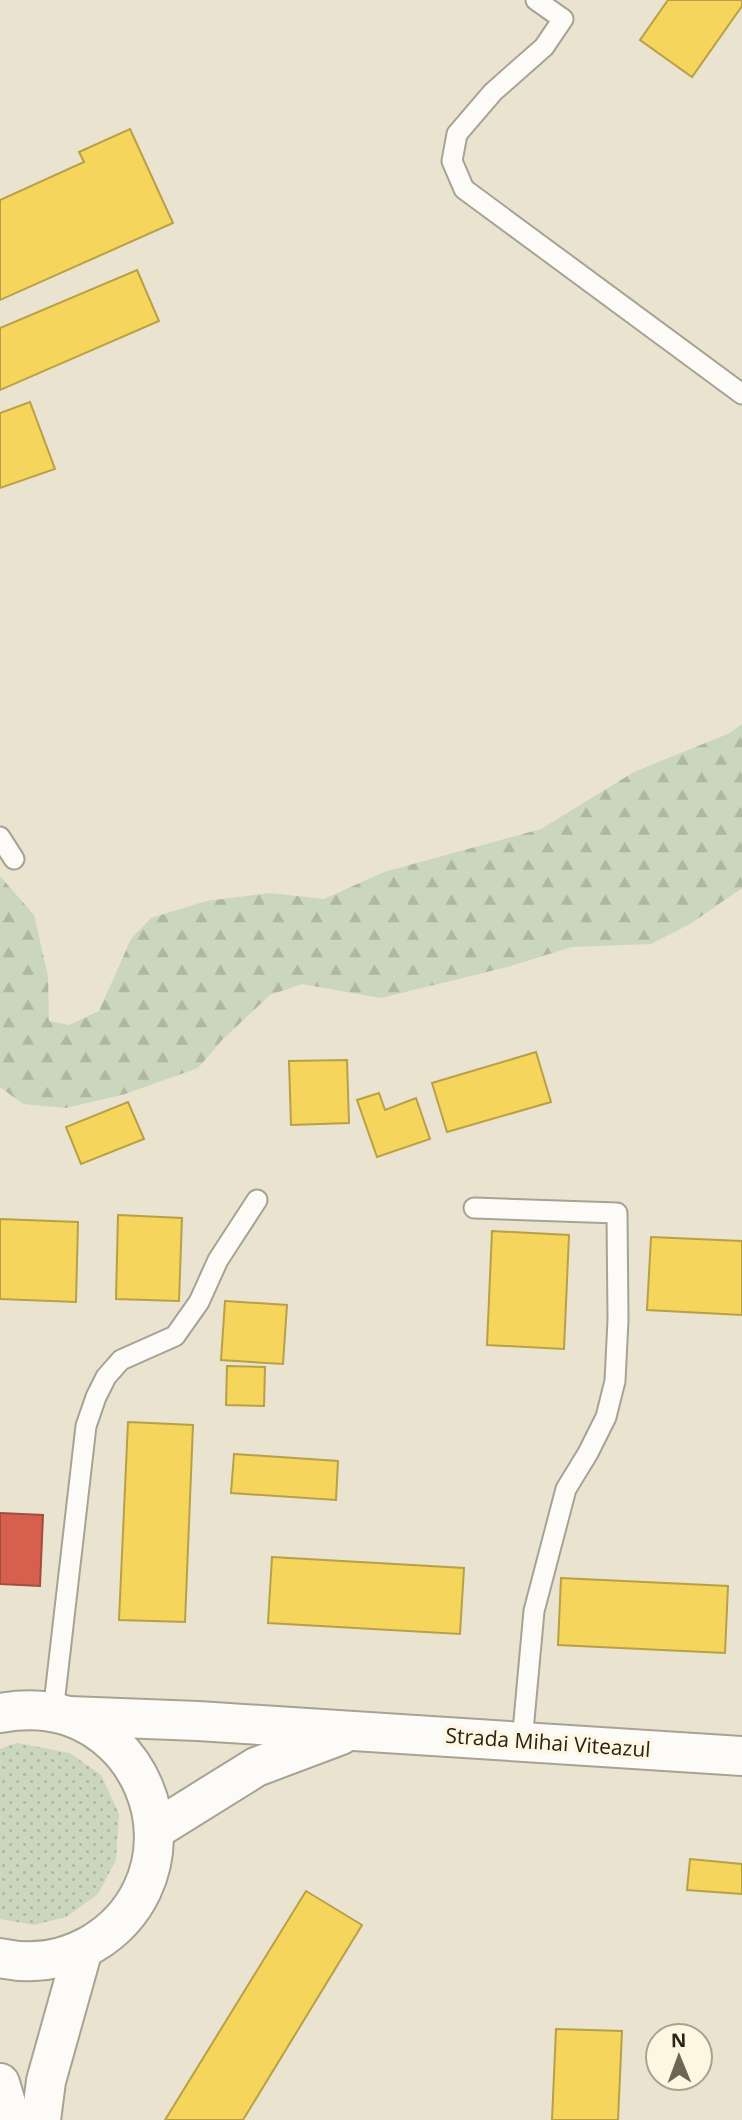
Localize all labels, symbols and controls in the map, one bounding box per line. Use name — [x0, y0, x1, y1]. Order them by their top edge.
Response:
street label: Strada Mihai Viteazul — [445, 1721, 652, 1763]
north arrow — [644, 2022, 714, 2092]
text: N — [671, 2027, 687, 2053]

